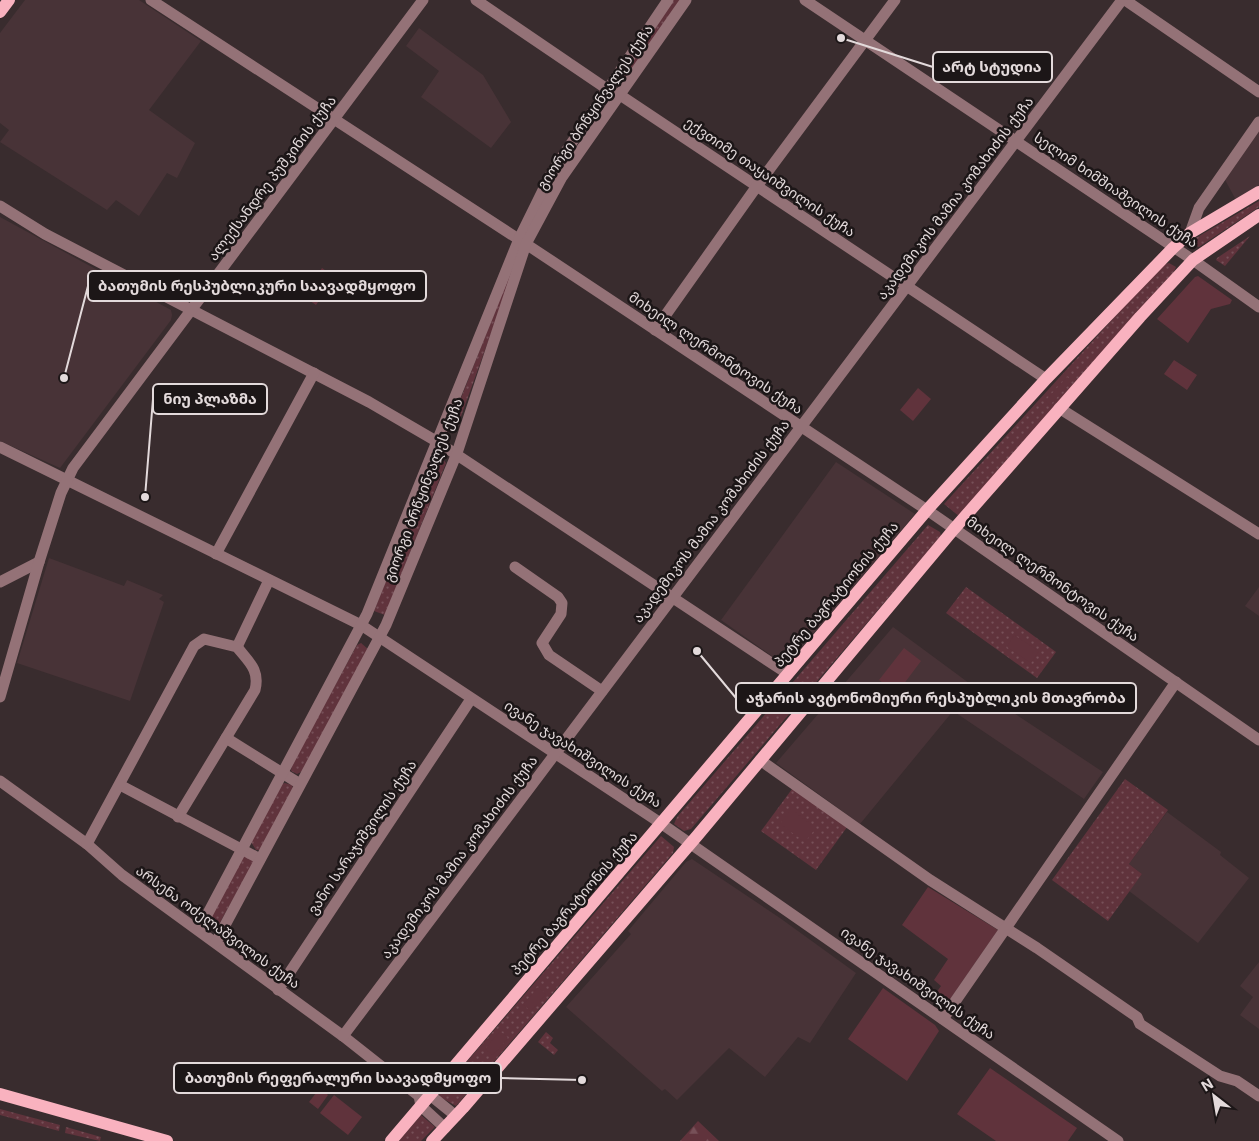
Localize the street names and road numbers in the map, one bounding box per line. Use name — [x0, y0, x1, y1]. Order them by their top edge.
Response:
street label: გიორგი ბრწყინვალეს ქუჩა — [533, 21, 657, 193]
street label: ალექსანდრე პუშკინის ქუჩა — [204, 92, 340, 264]
street label: აკადემიკოს მამია კომახიძის ქუჩა — [873, 93, 1037, 303]
street label: ექვთიმე თაყაიშვილის ქუჩა — [681, 113, 859, 241]
street label: სელიმ ხიმშიაშვილის ქუჩა — [1031, 128, 1201, 252]
street label: მიხეილ ლერმონტოვის ქუჩა — [626, 288, 806, 418]
street label: გიორგი ბრწყინვალეს ქუჩა — [380, 396, 466, 584]
street label: აკადემიკოს მამია კომახიძის ქუჩა — [629, 416, 793, 626]
street label: მიხეილ ლერმონტოვის ქუჩა — [963, 513, 1143, 645]
street label: პეტრე ბაგრატიონის ქუჩა — [770, 518, 902, 670]
street label: ივანე ჯავახიშვილის ქუჩა — [501, 696, 665, 812]
street label: აკადემიკოს მამია კომახიძის ქუჩა — [377, 752, 541, 962]
street label: ვანო სარაჯიშვილის ქუჩა — [304, 756, 420, 918]
street label: პეტრე ბაგრატიონის ქუჩა — [507, 827, 641, 979]
street label: არსენა ოძელაშვილის ქუჩა — [132, 861, 304, 993]
street label: ივანე ჯავახიშვილის ქუჩა — [837, 923, 999, 1043]

